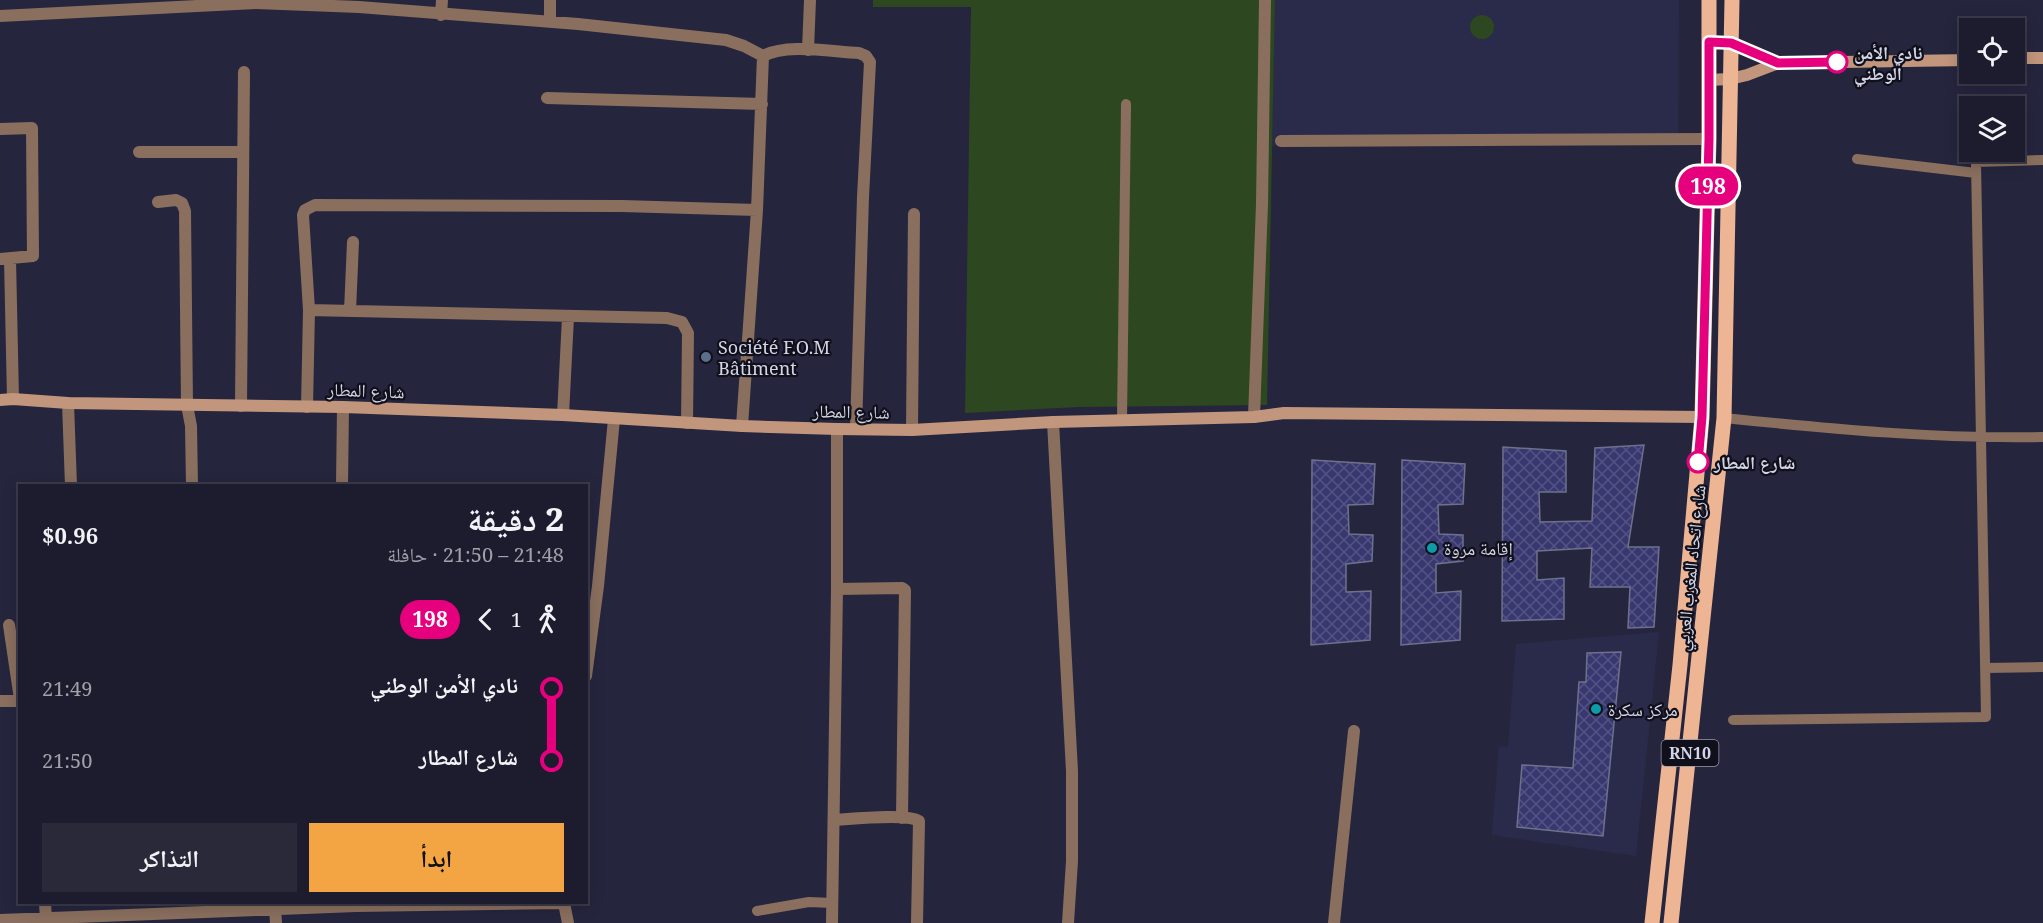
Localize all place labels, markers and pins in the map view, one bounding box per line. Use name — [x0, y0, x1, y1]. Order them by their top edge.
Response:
place label: نادي الأمن الوطني — [1854, 40, 1922, 88]
marker: نادي الأمن الوطني — [1826, 51, 1848, 73]
place label: Société F.O.M Bâtiment — [718, 335, 830, 380]
marker: Société F.O.M Bâtiment — [699, 350, 713, 364]
place label: شارع المطار — [1713, 450, 1795, 474]
marker: شارع المطار — [1687, 451, 1709, 473]
place label: إقامة مروة — [1444, 536, 1513, 561]
marker: إقامة مروة — [1425, 541, 1439, 555]
place label: مركز سكرة — [1608, 697, 1678, 721]
marker: مركز سكرة — [1589, 702, 1603, 716]

